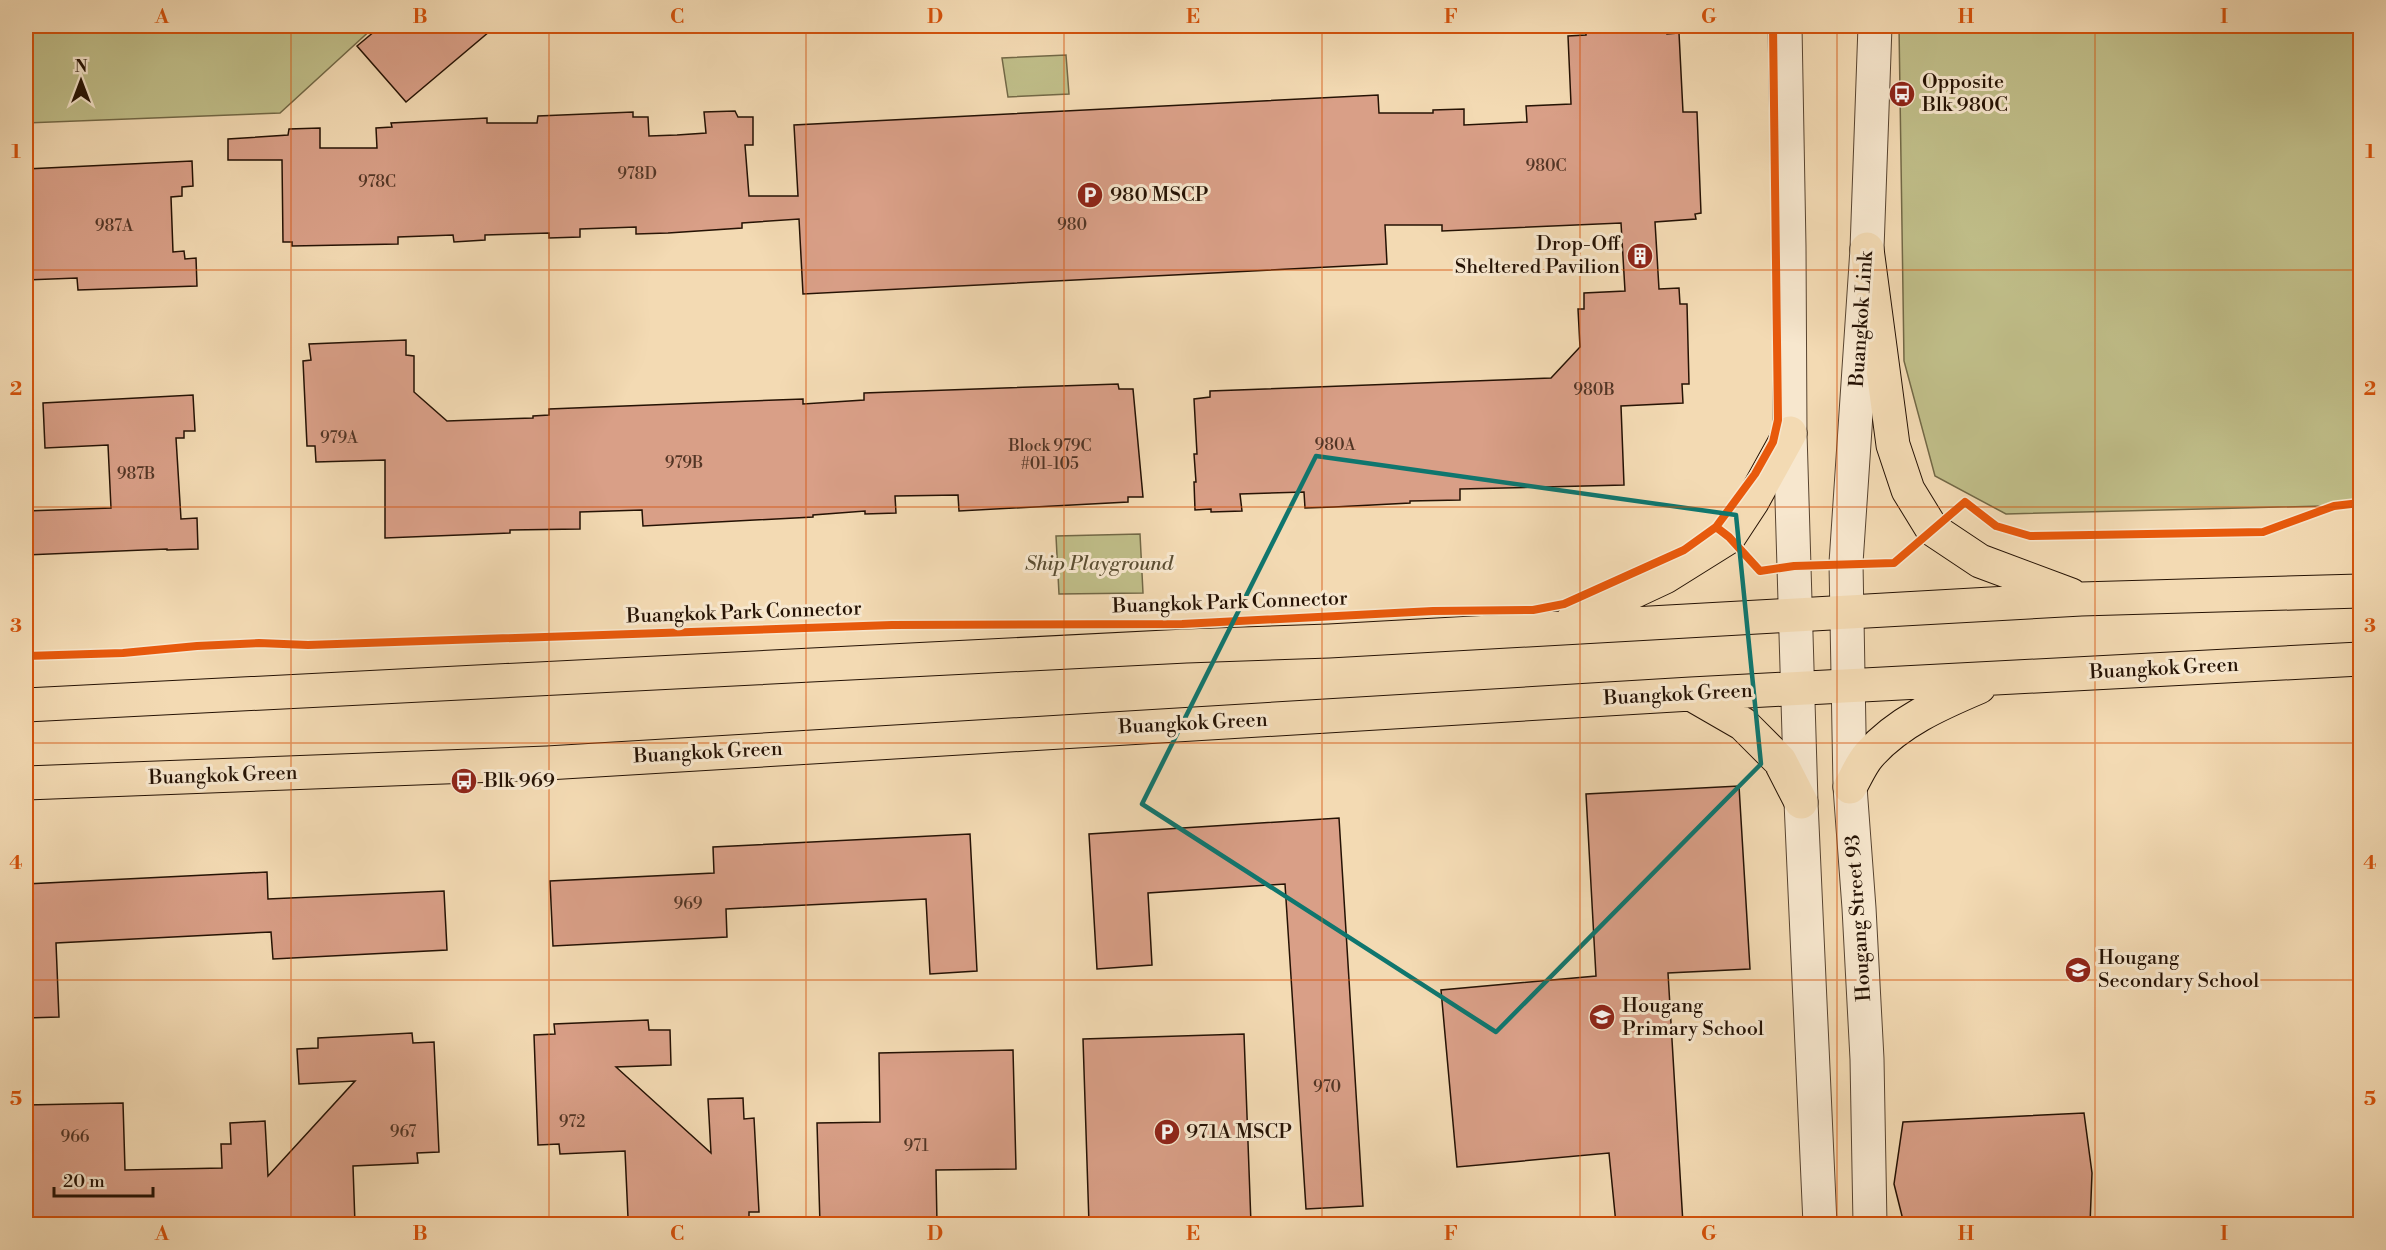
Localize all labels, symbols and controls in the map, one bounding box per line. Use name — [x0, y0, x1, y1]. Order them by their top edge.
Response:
text: A — [154, 5, 170, 30]
text: B — [412, 5, 428, 30]
text: C — [670, 5, 684, 30]
text: D — [927, 5, 943, 30]
text: E — [1186, 5, 1200, 30]
text: F — [1444, 5, 1458, 30]
text: G — [1701, 5, 1717, 30]
text: H — [1958, 5, 1975, 30]
text: I — [2220, 5, 2228, 30]
north arrow — [51, 51, 111, 111]
text: N — [75, 57, 88, 77]
place label: Opposite Blk 980C — [1921, 70, 2008, 118]
bus stop icon: Opposite Blk 980C — [1887, 79, 1917, 109]
text: 1 — [11, 140, 21, 165]
text: 1 — [2365, 140, 2375, 165]
house number: 980C — [1525, 156, 1567, 176]
house number: 978D — [617, 164, 657, 184]
house number: 978C — [358, 172, 396, 192]
parking icon: 980 MSCP — [1075, 180, 1105, 210]
place label: 980 MSCP — [1110, 183, 1209, 208]
house number: 980 — [1057, 215, 1087, 235]
house number: 987A — [95, 216, 134, 236]
place label: Drop-Off Sheltered Pavilion — [1455, 232, 1621, 280]
building icon: Drop-Off Sheltered Pavilion — [1625, 241, 1655, 271]
street label: Buangkok Link — [1845, 249, 1879, 389]
text: 2 — [10, 377, 22, 402]
text: 2 — [2364, 377, 2376, 402]
house number: 980B — [1573, 380, 1615, 400]
house number: 979A — [320, 428, 359, 448]
house number: 980A — [1314, 435, 1357, 455]
house number: Block 979C #01-105 — [1008, 436, 1091, 474]
house number: 979B — [665, 453, 703, 473]
house number: 987B — [117, 464, 155, 484]
park label: Ship Playground — [1025, 552, 1174, 577]
street label: Buangkok Park Connector — [1111, 586, 1348, 620]
street label: Buangkok Park Connector — [625, 596, 862, 630]
text: 3 — [10, 614, 22, 639]
text: 3 — [2364, 614, 2376, 639]
street label: Buangkok Green — [2088, 653, 2239, 685]
street label: Buangkok Green — [1602, 679, 1753, 711]
street label: Buangkok Green — [1117, 708, 1268, 740]
street label: Buangkok Green — [632, 737, 783, 769]
street label: Buangkok Green — [147, 761, 298, 791]
bus stop icon: Blk 969 — [449, 766, 479, 796]
place label: Blk 969 — [483, 769, 555, 794]
street label: Hougang Street 93 — [1841, 834, 1877, 1002]
text: 4 — [9, 851, 23, 876]
text: 4 — [2363, 851, 2377, 876]
house number: 969 — [673, 894, 703, 914]
place label: Hougang Secondary School — [2098, 946, 2259, 994]
school or university icon: Hougang Secondary School — [2063, 955, 2093, 985]
place label: Hougang Primary School — [1622, 994, 1764, 1042]
school or university icon: Hougang Primary School — [1587, 1002, 1617, 1032]
house number: 970 — [1313, 1077, 1341, 1097]
text: 5 — [10, 1087, 22, 1112]
text: 5 — [2364, 1087, 2376, 1112]
house number: 972 — [559, 1112, 585, 1132]
parking icon: 971A MSCP — [1152, 1117, 1182, 1147]
place label: 971A MSCP — [1186, 1120, 1292, 1145]
house number: 967 — [390, 1122, 416, 1142]
house number: 966 — [60, 1127, 90, 1147]
house number: 971 — [903, 1136, 929, 1156]
scale bar — [54, 1160, 153, 1198]
text: 20 m — [63, 1170, 105, 1193]
text: A — [154, 1222, 170, 1247]
text: B — [412, 1222, 428, 1247]
text: C — [670, 1222, 684, 1247]
text: D — [927, 1222, 943, 1247]
text: E — [1186, 1222, 1200, 1247]
text: F — [1444, 1222, 1458, 1247]
text: G — [1701, 1222, 1717, 1247]
text: H — [1958, 1222, 1975, 1247]
text: I — [2220, 1222, 2228, 1247]

